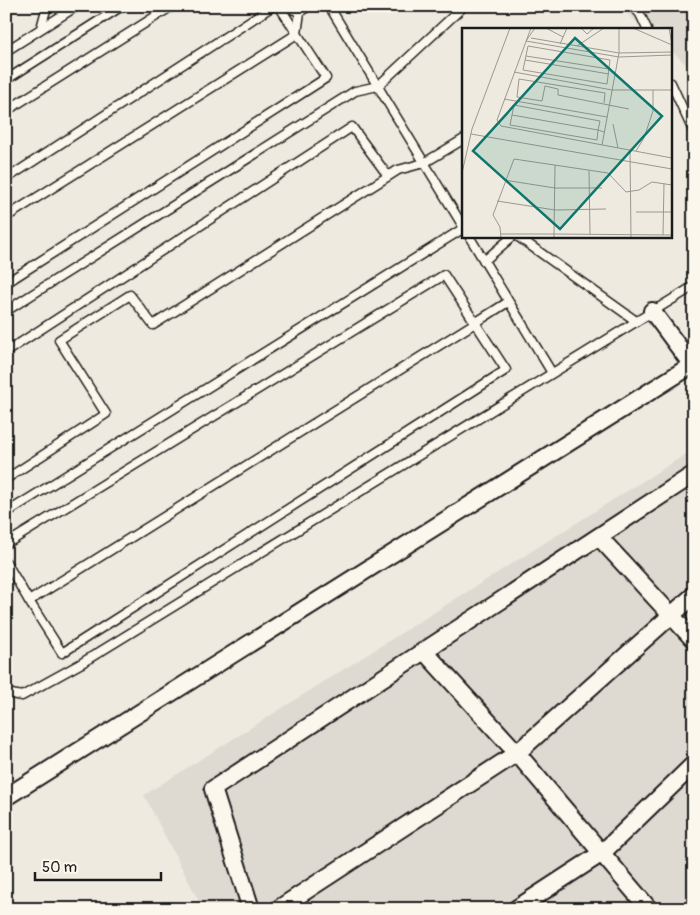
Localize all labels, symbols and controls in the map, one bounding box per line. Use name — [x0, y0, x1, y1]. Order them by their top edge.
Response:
inset map — [462, 28, 672, 238]
scale bar — [35, 850, 161, 882]
text: 50 m — [42, 858, 77, 877]

